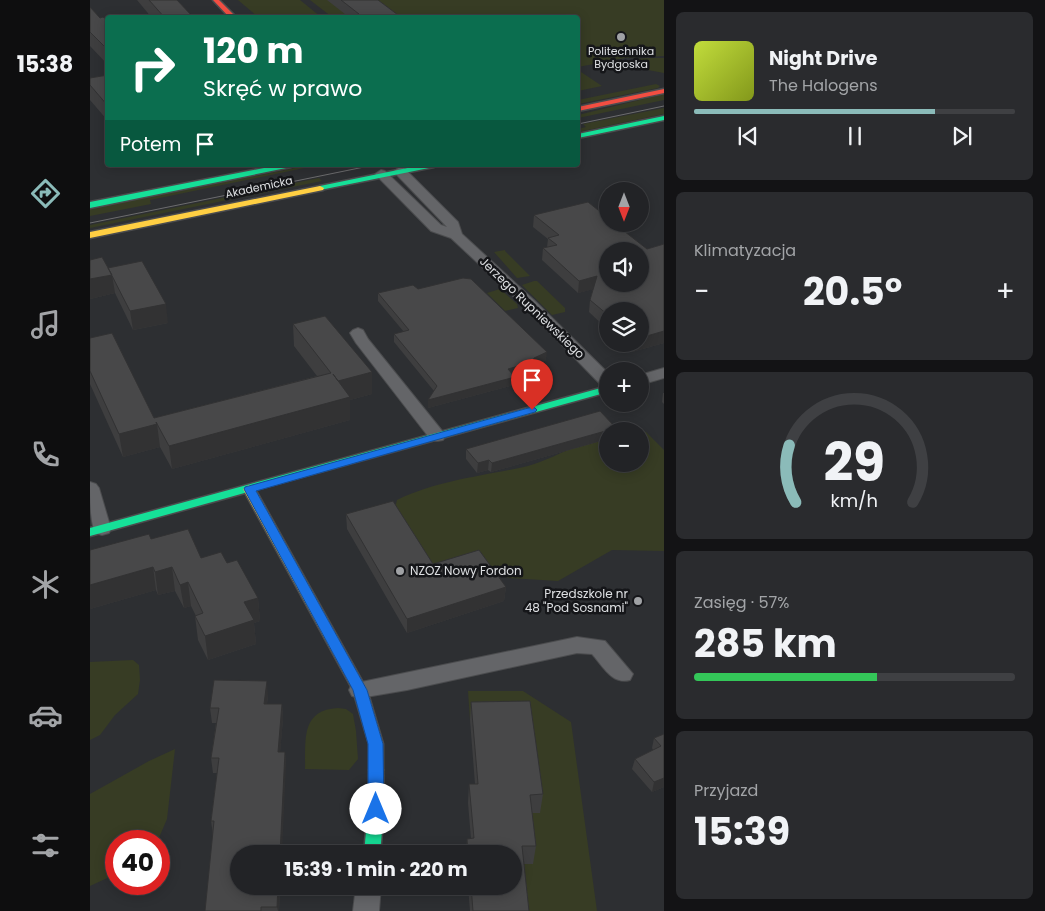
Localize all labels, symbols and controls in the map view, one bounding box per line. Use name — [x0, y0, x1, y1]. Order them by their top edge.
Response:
text: 120 m — [203, 26, 303, 75]
marker: Politechnika Bydgoska — [615, 31, 627, 43]
icon: right — [120, 35, 185, 100]
place label: Politechnika Bydgoska — [588, 43, 654, 72]
text: Night Drive — [769, 45, 878, 72]
text: 15:38 — [17, 49, 73, 80]
text: Skręć w prawo — [203, 73, 362, 104]
text: The Halogens — [769, 74, 877, 97]
icon: previous — [734, 122, 762, 150]
icon: pause — [841, 122, 869, 150]
icon: next — [948, 122, 976, 150]
icon: arrive — [191, 130, 219, 158]
text: Potem — [120, 131, 181, 158]
street label: Akademicka — [224, 172, 294, 202]
icon: directions — [28, 176, 63, 211]
north arrow — [599, 182, 649, 232]
map controls — [599, 182, 649, 472]
text: Klimatyzacja — [694, 239, 796, 262]
button: sound — [599, 242, 649, 292]
street label: Jerzego Rupniewskiego — [476, 253, 589, 363]
text: 20.5° — [803, 265, 902, 318]
text: − — [694, 272, 709, 311]
text: + — [996, 272, 1015, 311]
button: layers — [599, 302, 649, 352]
icon: music — [28, 307, 63, 342]
pin — [511, 359, 553, 410]
button: + — [599, 362, 649, 412]
icon: arrive — [518, 366, 546, 394]
button: − — [599, 422, 649, 472]
text: 29 — [824, 426, 885, 499]
icon: phone — [28, 437, 63, 472]
text: km/h — [831, 488, 878, 513]
place label: NZOZ Nowy Fordon — [410, 562, 522, 579]
marker: NZOZ Nowy Fordon — [394, 565, 406, 577]
icon: climate — [28, 567, 63, 602]
place label: Przedszkole nr 48 "Pod Sosnami" — [525, 585, 629, 616]
text: Zasięg · 57% — [694, 591, 789, 614]
marker: Przedszkole nr 48 "Pod Sosnami" — [632, 595, 644, 607]
text: 285 km — [694, 617, 837, 670]
icon: car — [28, 698, 63, 733]
text: Przyjazd — [694, 779, 758, 802]
position arrow — [349, 782, 401, 834]
text: 15:39 — [694, 805, 790, 858]
icon: filters — [28, 828, 63, 863]
speed limit sign: 40 — [105, 830, 170, 895]
text: 15:39 · 1 min · 220 m — [284, 856, 468, 883]

